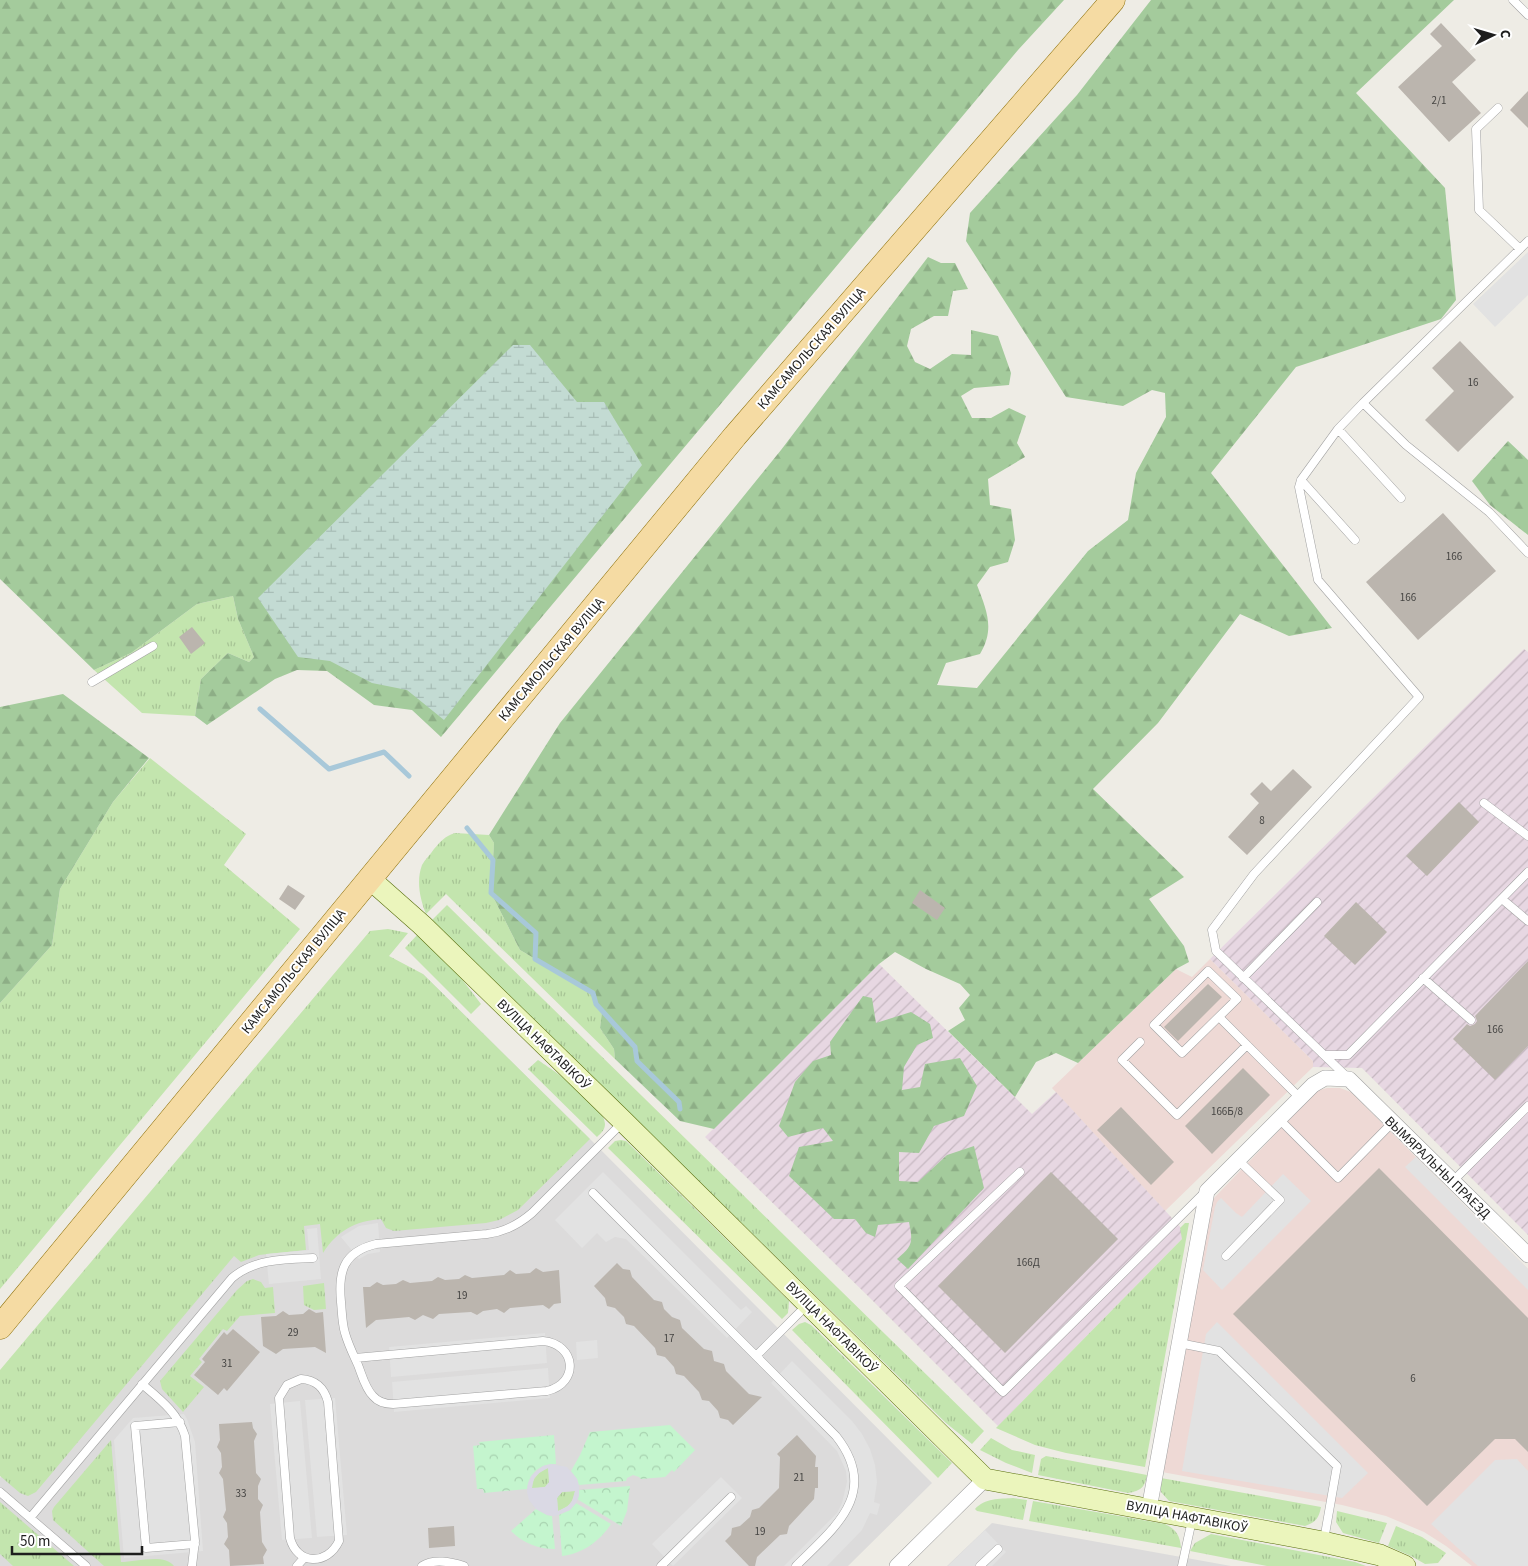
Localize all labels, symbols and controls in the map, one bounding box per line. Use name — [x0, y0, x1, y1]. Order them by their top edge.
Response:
north arrow — [1468, 10, 1518, 60]
text: С — [1495, 29, 1515, 39]
house number: 2/1 — [1432, 93, 1446, 108]
street label: КАМСАМОЛЬСКАЯ ВУЛІЦА — [753, 283, 871, 414]
house number: 16 — [1468, 375, 1479, 390]
house number: 166 — [1446, 549, 1463, 564]
house number: 166 — [1400, 590, 1417, 605]
street label: КАМСАМОЛЬСКАЯ ВУЛІЦА — [494, 593, 610, 726]
house number: 8 — [1259, 813, 1265, 828]
street label: КАМСАМОЛЬСКАЯ ВУЛІЦА — [237, 904, 351, 1039]
street label: ВУЛІЦА НАФТАВІКОЎ — [492, 995, 595, 1095]
house number: 166 — [1487, 1022, 1504, 1037]
house number: 166Б/8 — [1211, 1104, 1244, 1119]
street label: ВЫМЯРАЛЬНЫ ПРАЕЗД — [1380, 1112, 1495, 1224]
house number: 166Д — [1016, 1255, 1040, 1270]
street label: ВУЛІЦА НАФТАВІКОЎ — [781, 1277, 882, 1379]
house number: 19 — [457, 1288, 467, 1303]
house number: 29 — [288, 1325, 298, 1340]
house number: 17 — [664, 1331, 674, 1346]
house number: 31 — [222, 1356, 232, 1371]
house number: 6 — [1410, 1371, 1416, 1386]
house number: 21 — [794, 1470, 804, 1485]
house number: 33 — [236, 1486, 246, 1501]
street label: ВУЛІЦА НАФТАВІКОЎ — [1124, 1495, 1250, 1539]
scale bar — [12, 1524, 142, 1556]
house number: 19 — [755, 1524, 765, 1539]
text: 50 m — [20, 1531, 50, 1552]

